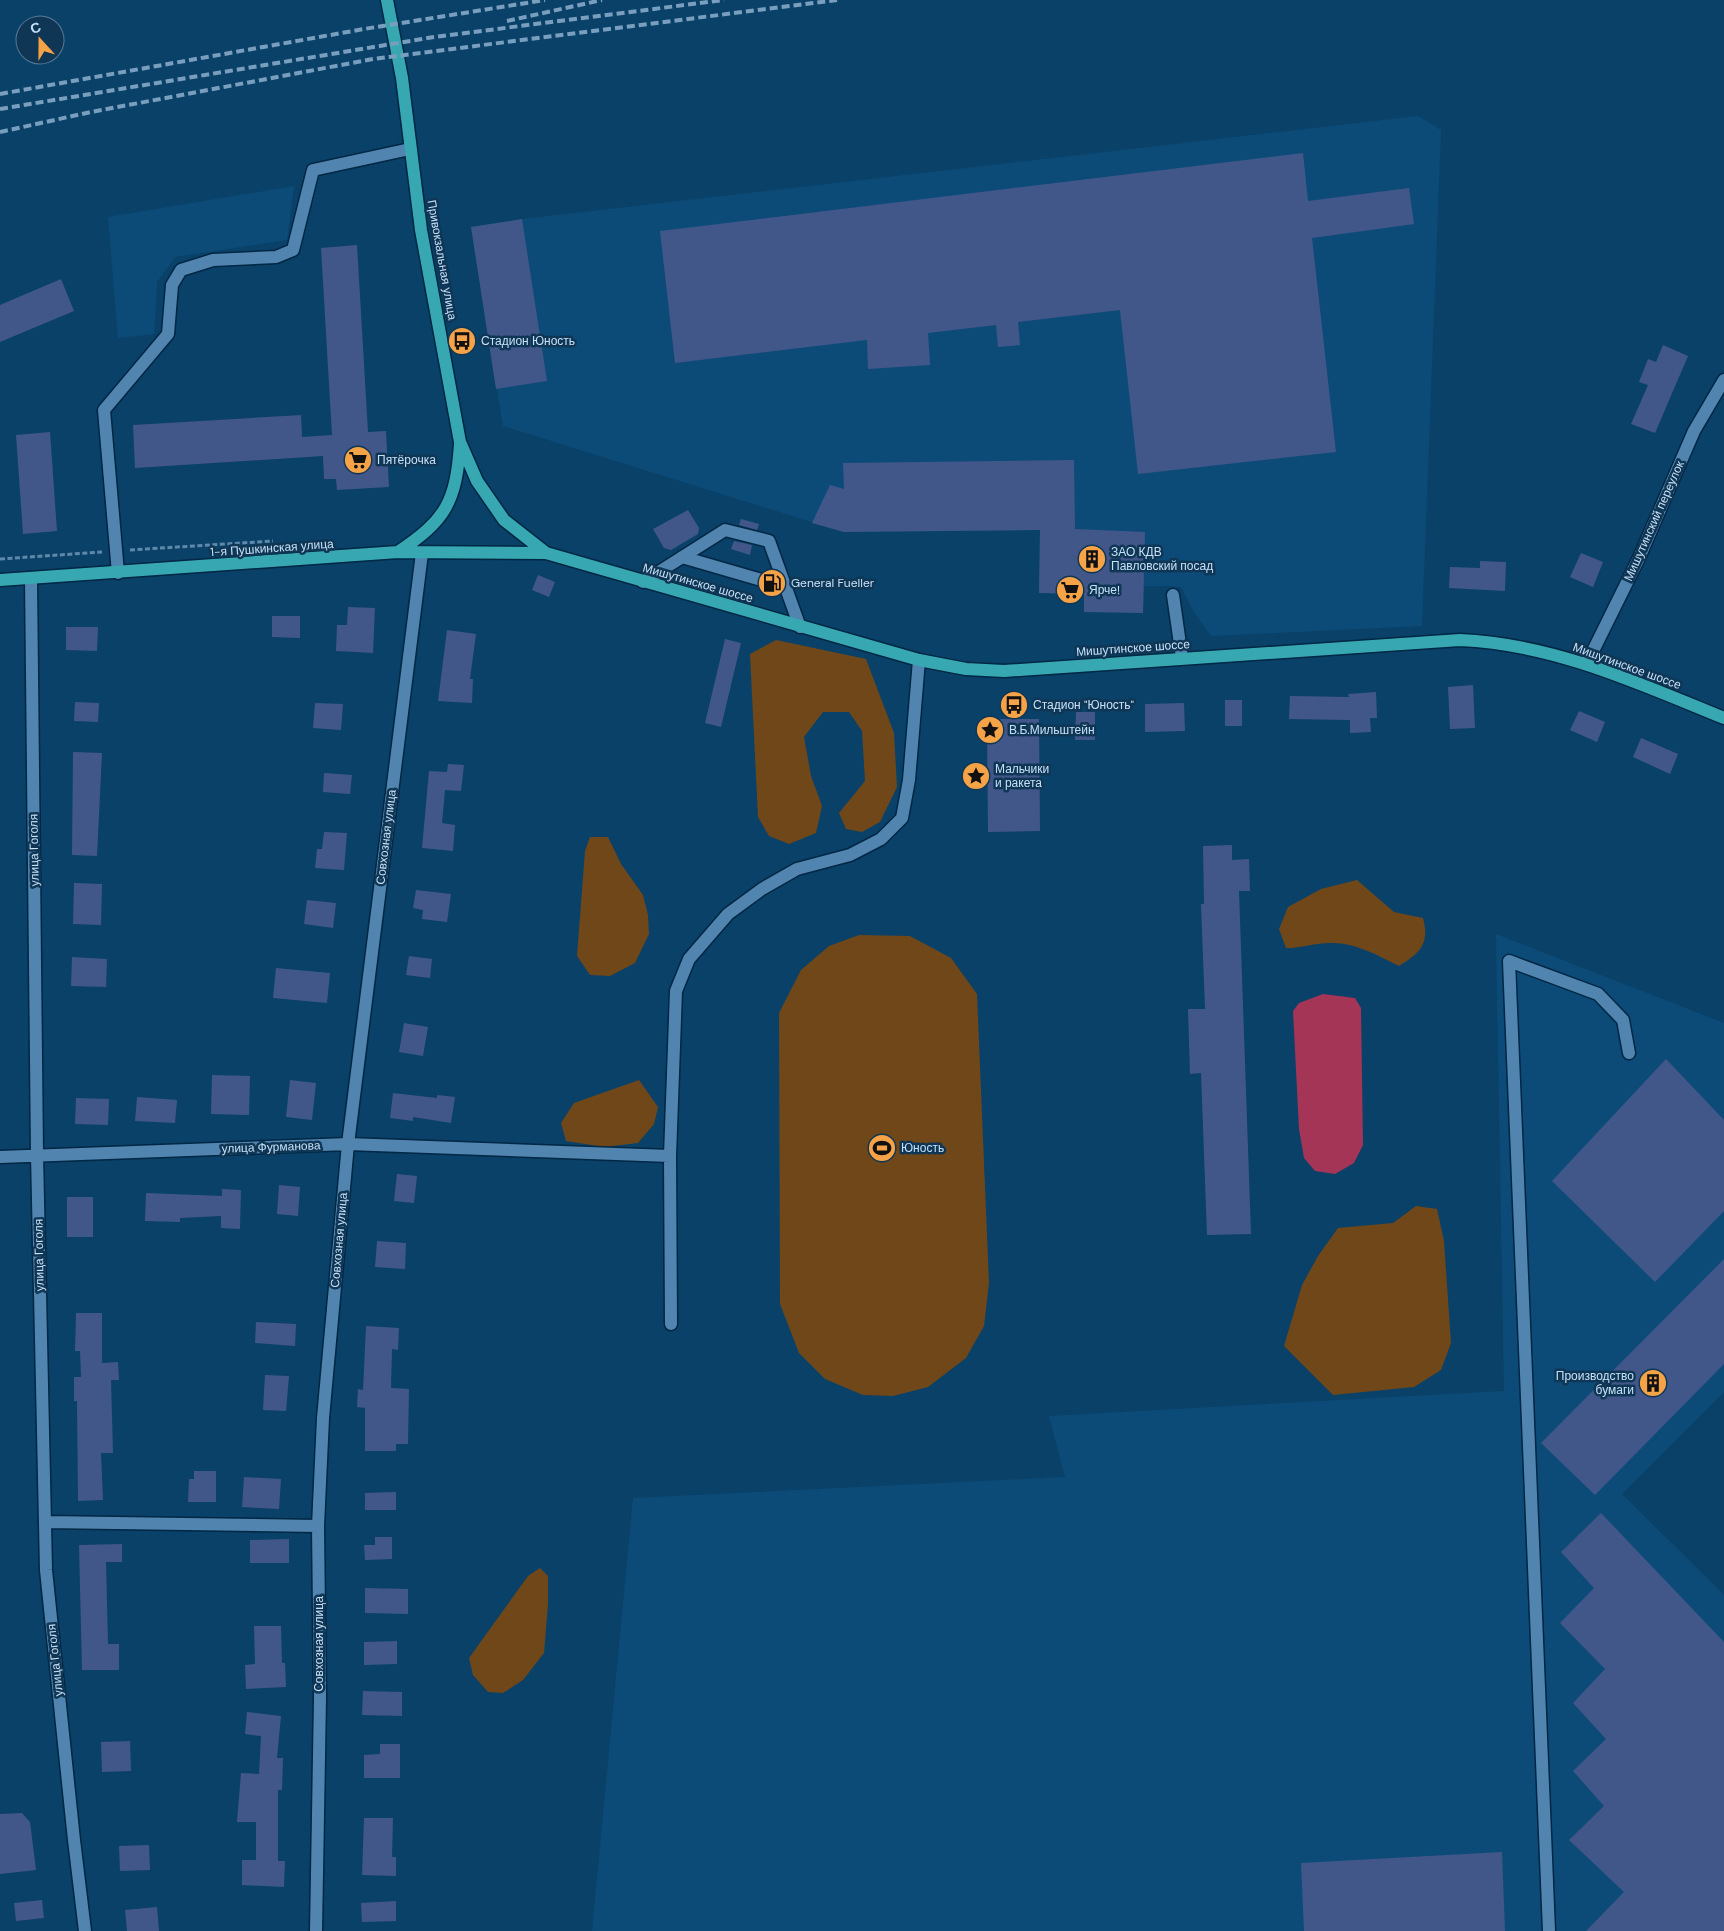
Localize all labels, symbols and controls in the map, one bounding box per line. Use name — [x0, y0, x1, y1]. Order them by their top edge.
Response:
north arrow — [15, 15, 65, 65]
text: С — [27, 18, 43, 38]
street label: Привокзальная улица — [424, 199, 461, 322]
bus stop icon: Стадион Юность — [447, 326, 477, 356]
place label: Стадион Юность — [481, 333, 575, 349]
supermarket icon: Пятёрочка — [343, 445, 373, 475]
place label: Пятёрочка — [377, 452, 436, 468]
street label: Мишутинский переулок — [1620, 458, 1688, 584]
street label: 1-я Пушкинская улица — [210, 536, 335, 560]
building icon: ЗАО КДВ Павловский посад — [1077, 544, 1107, 574]
place label: ЗАО КДВ Павловский посад — [1111, 544, 1213, 574]
street label: Мишутинское шоссе — [641, 560, 755, 606]
fuel station icon: General Fueller — [757, 568, 787, 598]
place label: General Fueller — [791, 575, 875, 591]
supermarket icon: Ярче! — [1055, 575, 1085, 605]
place label: Ярче! — [1089, 582, 1120, 598]
street label: Мишутинское шоссе — [1076, 636, 1191, 660]
street label: Мишутинское шоссе — [1571, 639, 1684, 693]
bus stop icon: Стадион "Юность" — [999, 690, 1029, 720]
place label: Стадион "Юность" — [1033, 697, 1135, 713]
place icon: В.Б.Мильштейн — [975, 715, 1005, 745]
place label: В.Б.Мильштейн — [1009, 722, 1095, 738]
place icon: Мальчики и ракета — [961, 761, 991, 791]
place label: Мальчики и ракета — [995, 761, 1049, 791]
street label: Совхозная улица — [372, 788, 400, 885]
street label: улица Гоголя — [25, 814, 43, 886]
sports icon: Юность — [867, 1133, 897, 1163]
street label: улица Фурманова — [221, 1137, 321, 1157]
place label: Юность — [901, 1140, 944, 1156]
street label: Совхозная улица — [327, 1191, 351, 1288]
street label: улица Гоголя — [30, 1219, 48, 1291]
place label: Производство бумаги — [1556, 1368, 1634, 1398]
building icon: Производство бумаги — [1638, 1368, 1668, 1398]
street label: Совхозная улица — [311, 1596, 327, 1692]
street label: улица Гоголя — [43, 1623, 67, 1697]

